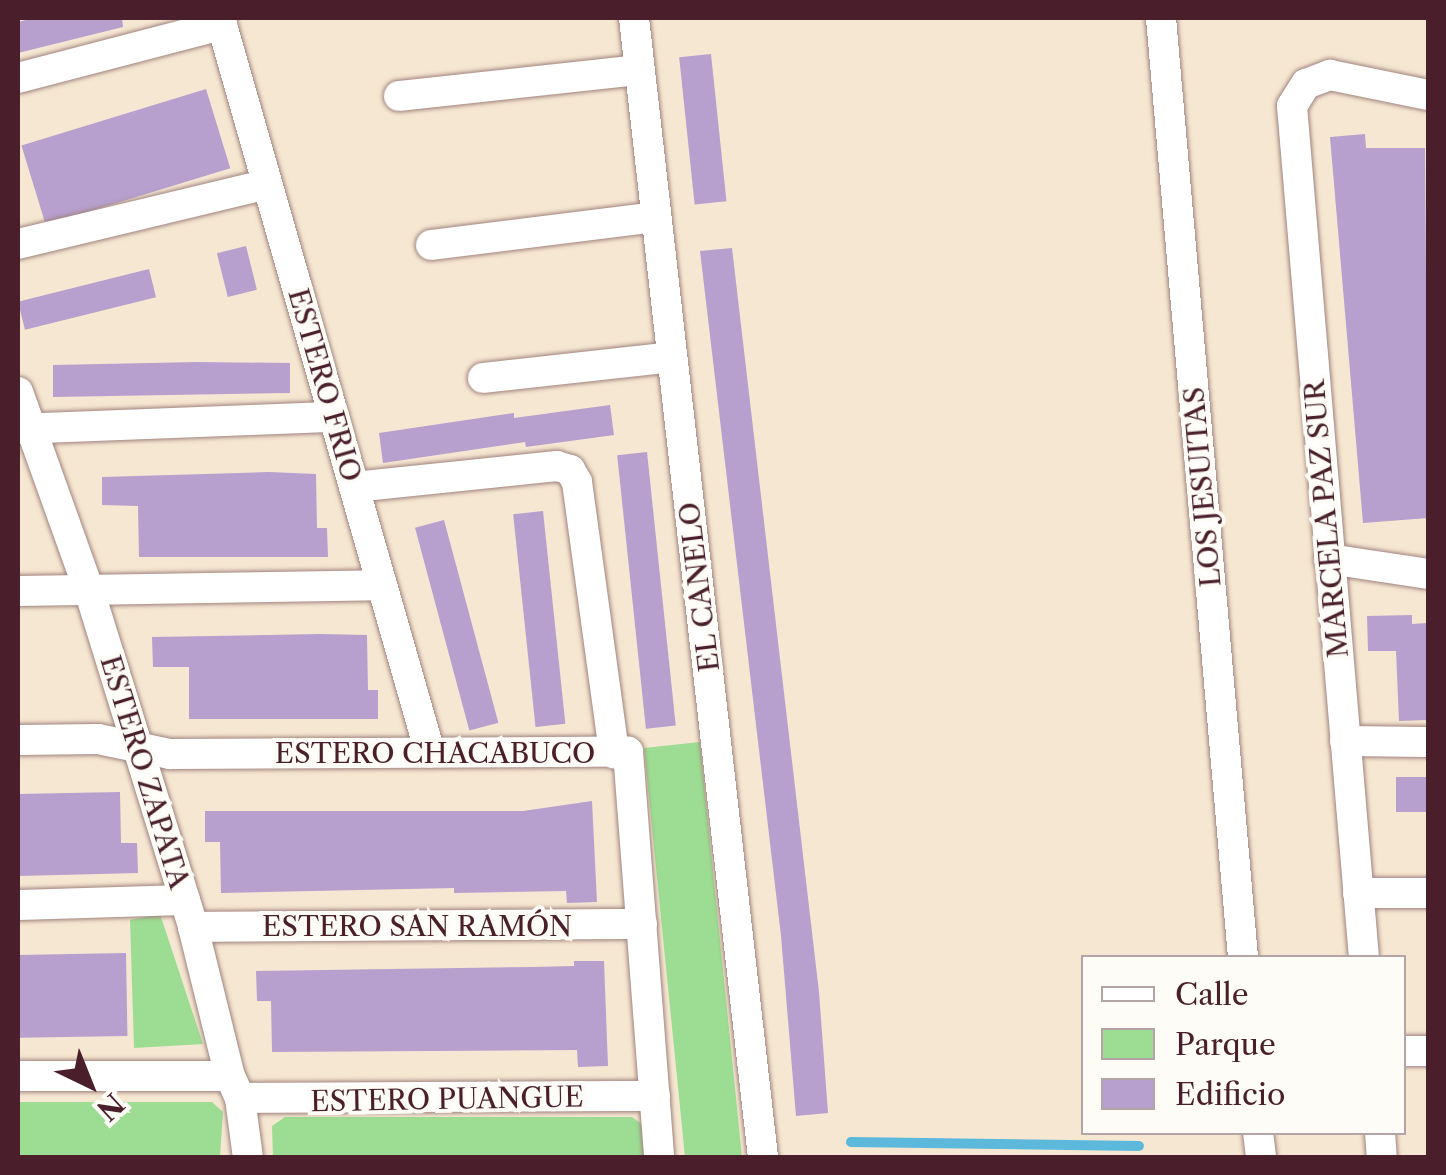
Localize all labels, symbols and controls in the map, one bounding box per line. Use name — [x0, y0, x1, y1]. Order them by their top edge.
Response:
street label: ESTERO FRIO — [281, 285, 369, 485]
street label: MARCELA PAZ SUR — [1297, 378, 1355, 660]
street label: LOS JESUITAS — [1177, 386, 1227, 588]
street label: EL CANELO — [672, 500, 726, 674]
street label: ESTERO ZAPATA — [94, 651, 196, 893]
street label: ESTERO CHACABUCO — [275, 736, 595, 770]
street label: ESTERO SAN RAMÓN — [262, 909, 572, 943]
legend — [1081, 955, 1406, 1135]
text: Calle — [1175, 976, 1249, 1013]
text: Parque — [1175, 1026, 1276, 1063]
north arrow — [40, 1035, 140, 1135]
text: Edificio — [1175, 1076, 1285, 1113]
street label: ESTERO PUANGUE — [310, 1080, 584, 1118]
text: N — [90, 1086, 131, 1128]

